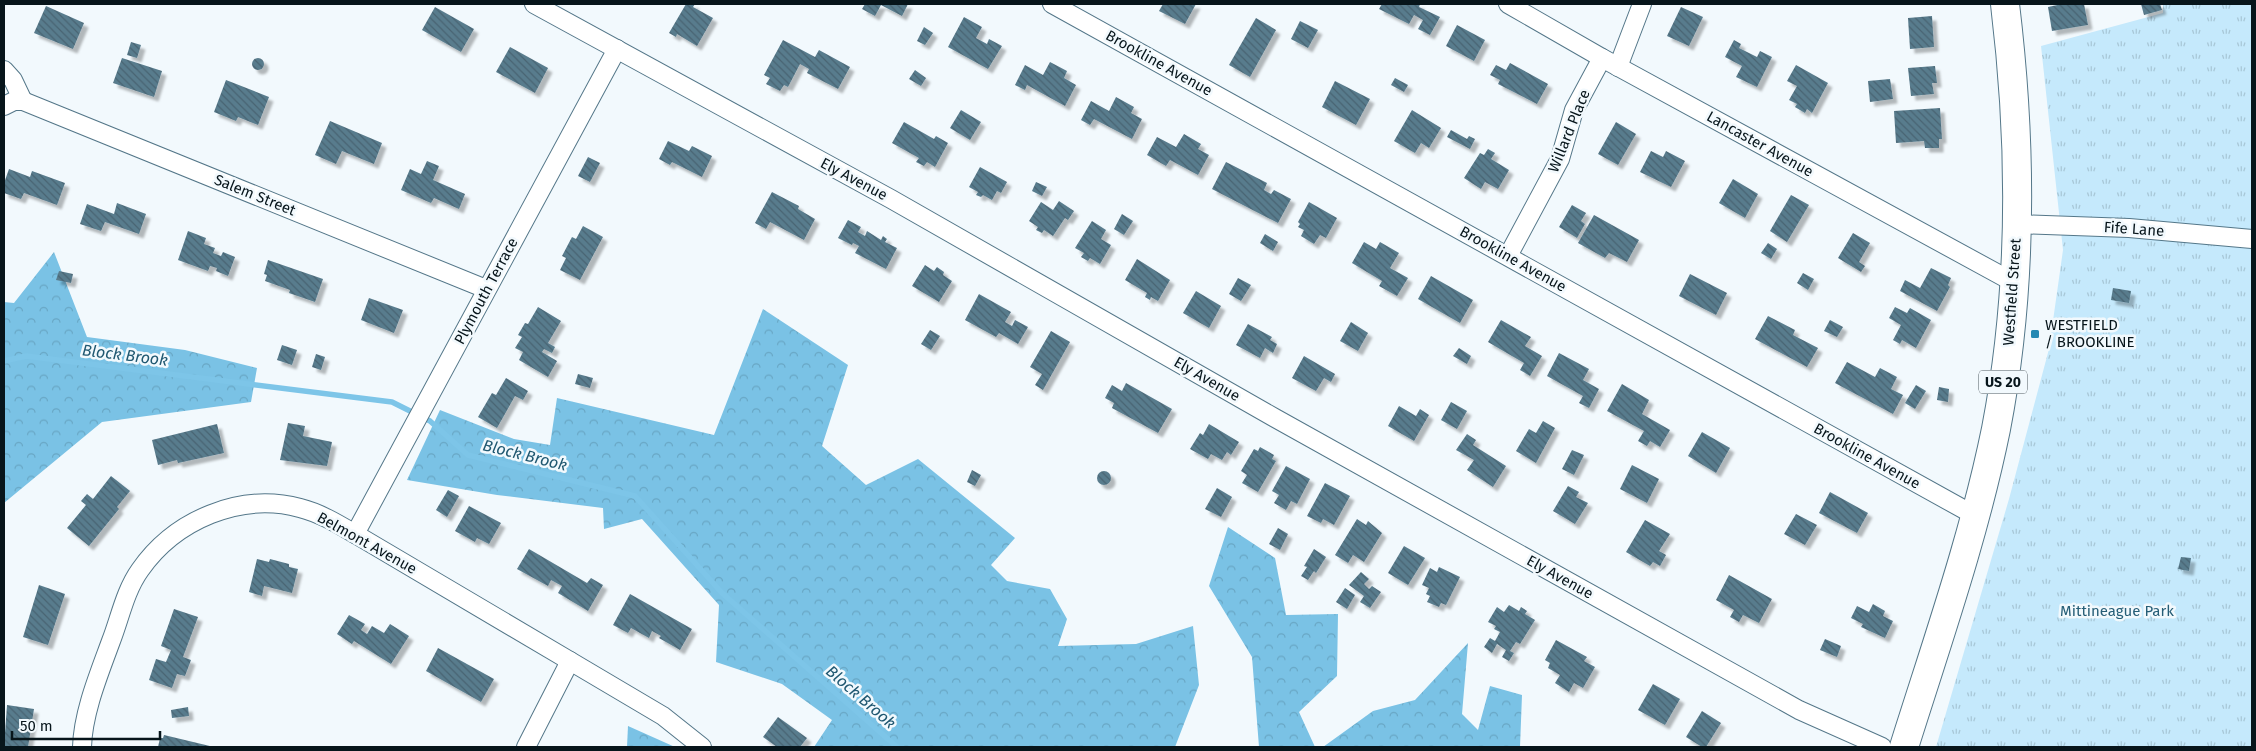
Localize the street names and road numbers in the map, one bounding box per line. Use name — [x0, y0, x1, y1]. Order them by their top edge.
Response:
street label: Brookline Avenue — [1103, 26, 1215, 100]
street label: Willard Place — [1544, 87, 1594, 175]
street label: Lancaster Avenue — [1703, 107, 1817, 181]
street label: Ely Avenue — [817, 154, 891, 204]
street label: Salem Street — [212, 171, 299, 220]
street label: Fife Lane — [2103, 218, 2165, 240]
street label: Brookline Avenue — [1457, 222, 1569, 296]
street label: Plymouth Terrace — [450, 235, 522, 347]
street label: Westfield Street — [1999, 237, 2025, 346]
street label: Ely Avenue — [1171, 353, 1243, 405]
road number: US 20 — [1979, 371, 2027, 394]
street label: Brookline Avenue — [1811, 419, 1923, 493]
street label: Belmont Avenue — [314, 508, 420, 578]
street label: Ely Avenue — [1524, 551, 1596, 603]

